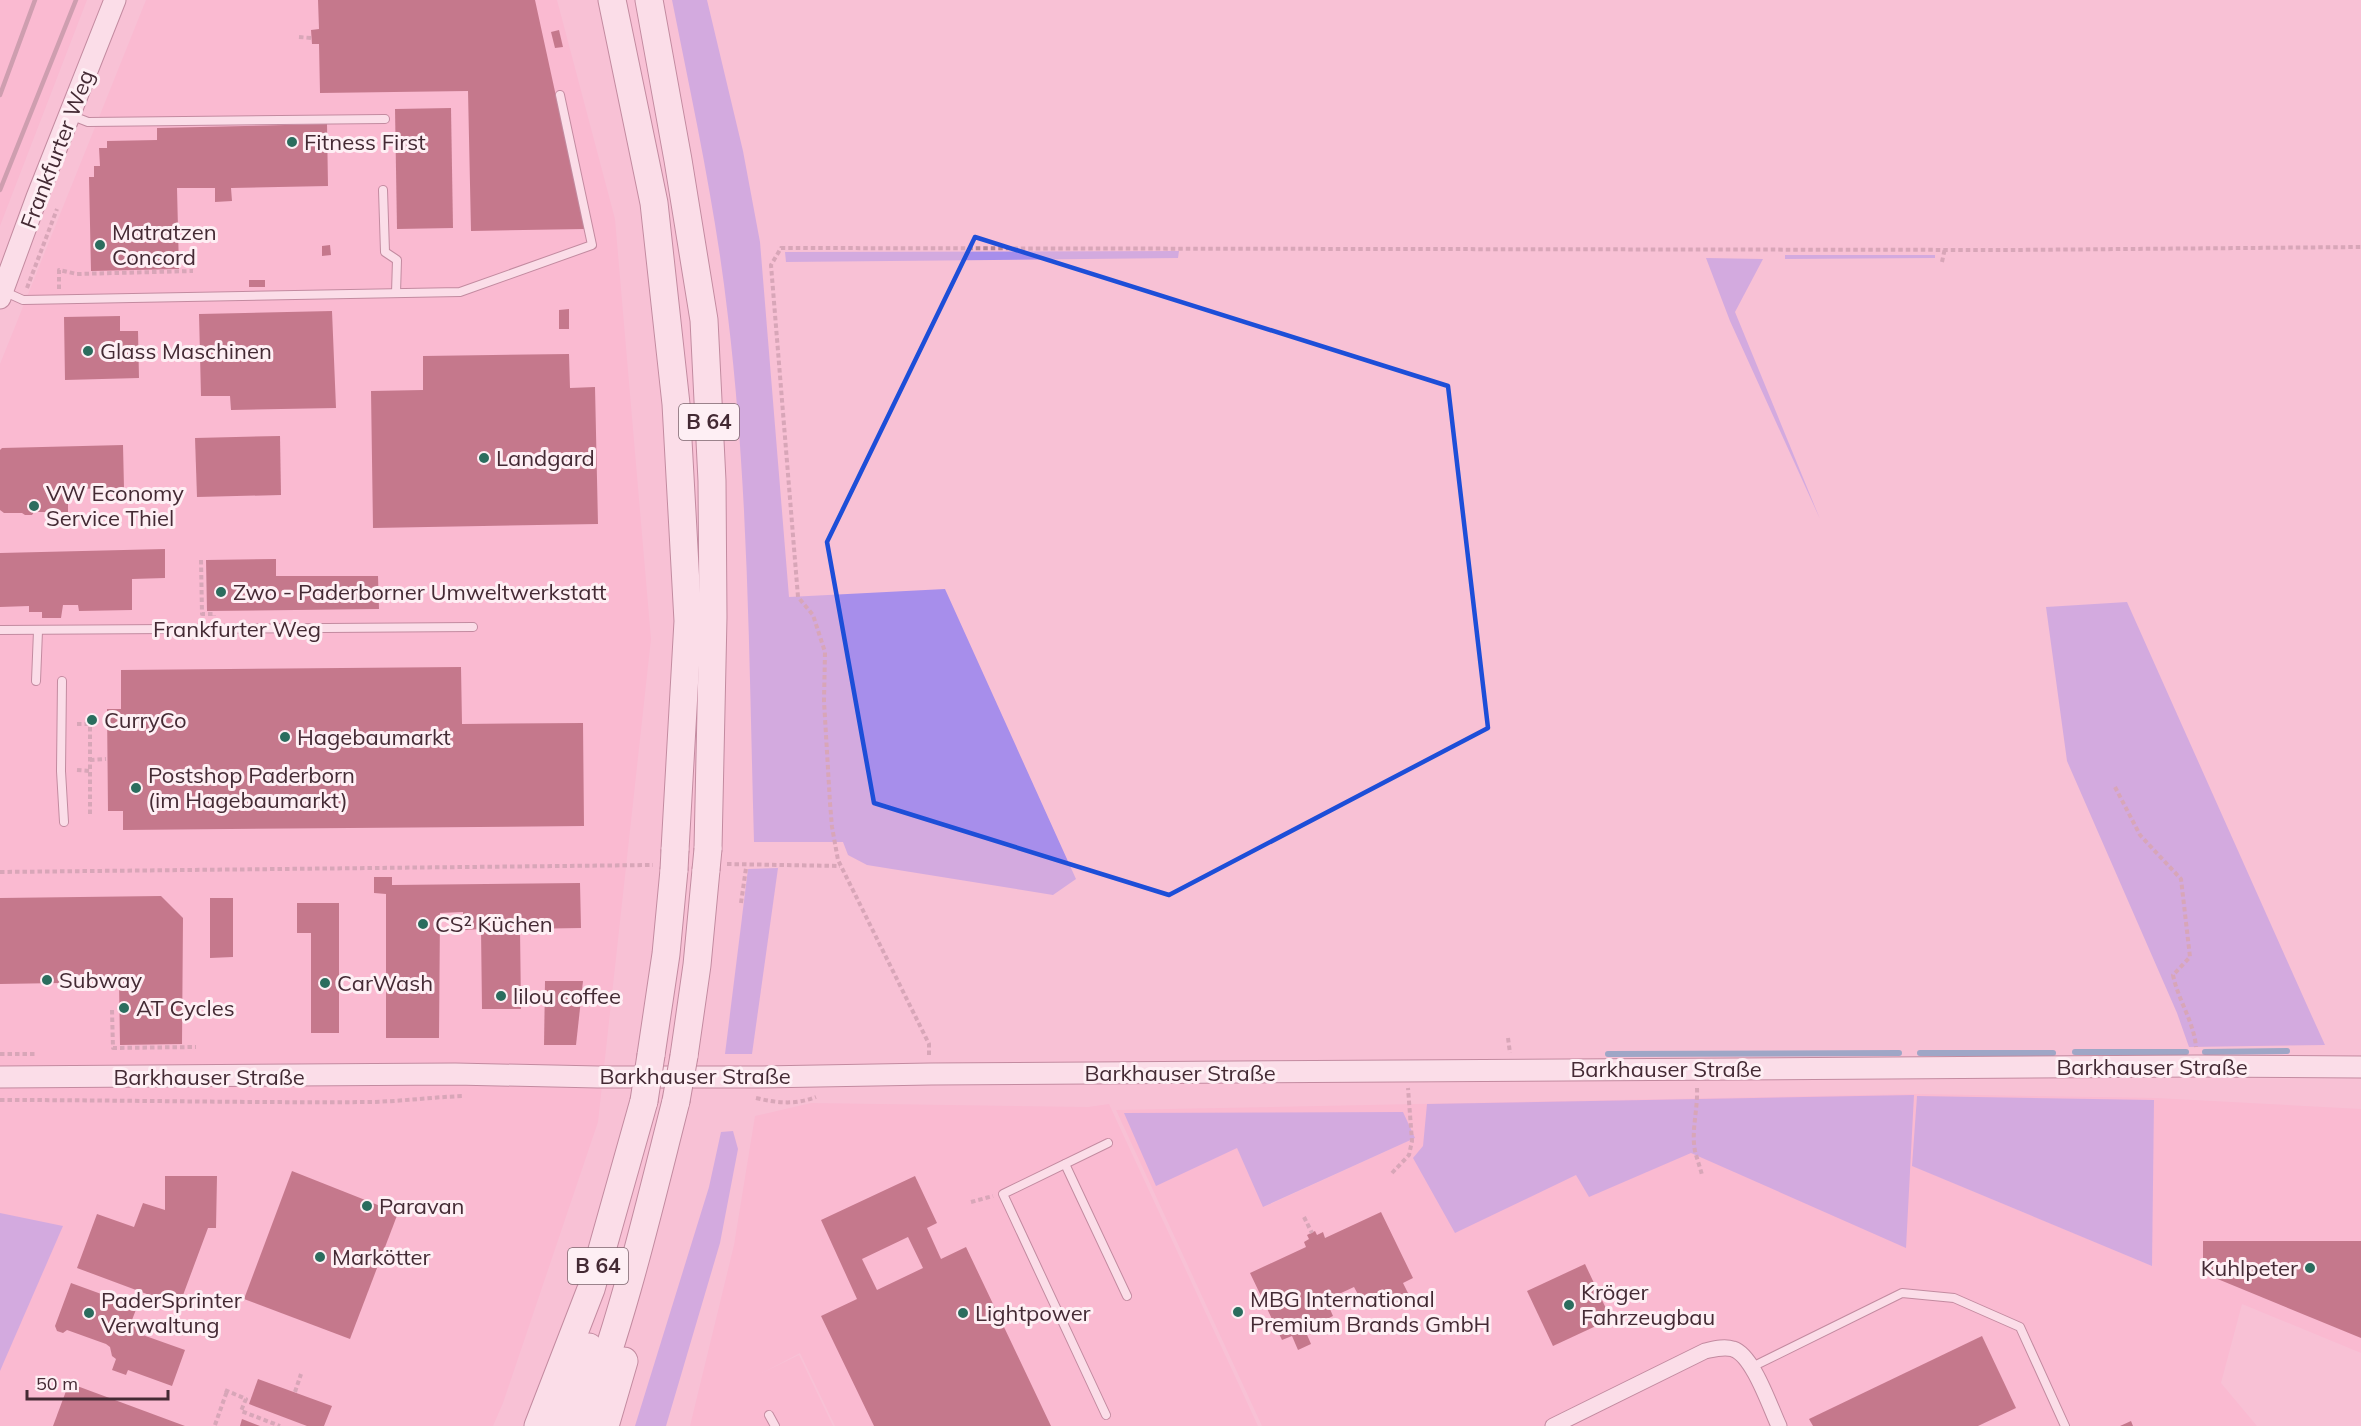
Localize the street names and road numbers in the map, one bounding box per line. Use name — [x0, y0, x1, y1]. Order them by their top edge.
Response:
street label: Frankfurter Weg — [14, 66, 100, 232]
road number: B 64 — [679, 404, 739, 440]
street label: Frankfurter Weg — [153, 615, 321, 643]
street label: Barkhauser Straße — [2056, 1053, 2248, 1081]
street label: Barkhauser Straße — [1570, 1055, 1762, 1083]
street label: Barkhauser Straße — [1084, 1059, 1276, 1087]
street label: Barkhauser Straße — [599, 1062, 791, 1090]
street label: Barkhauser Straße — [113, 1063, 305, 1091]
road number: B 64 — [568, 1248, 628, 1284]

